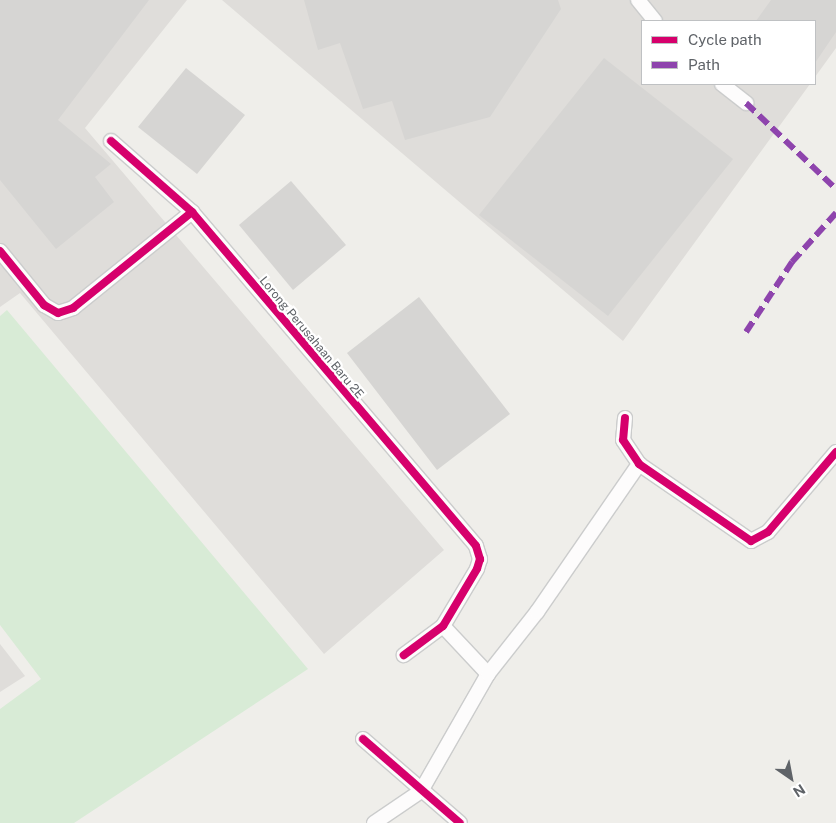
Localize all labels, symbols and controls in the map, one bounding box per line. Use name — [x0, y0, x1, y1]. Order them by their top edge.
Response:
legend — [641, 20, 816, 85]
text: Cycle path — [688, 31, 762, 48]
text: Path — [688, 56, 720, 73]
street label: Lorong Perusahaan Baru 2E — [256, 274, 366, 402]
north arrow — [766, 753, 816, 803]
text: N — [790, 781, 808, 800]

